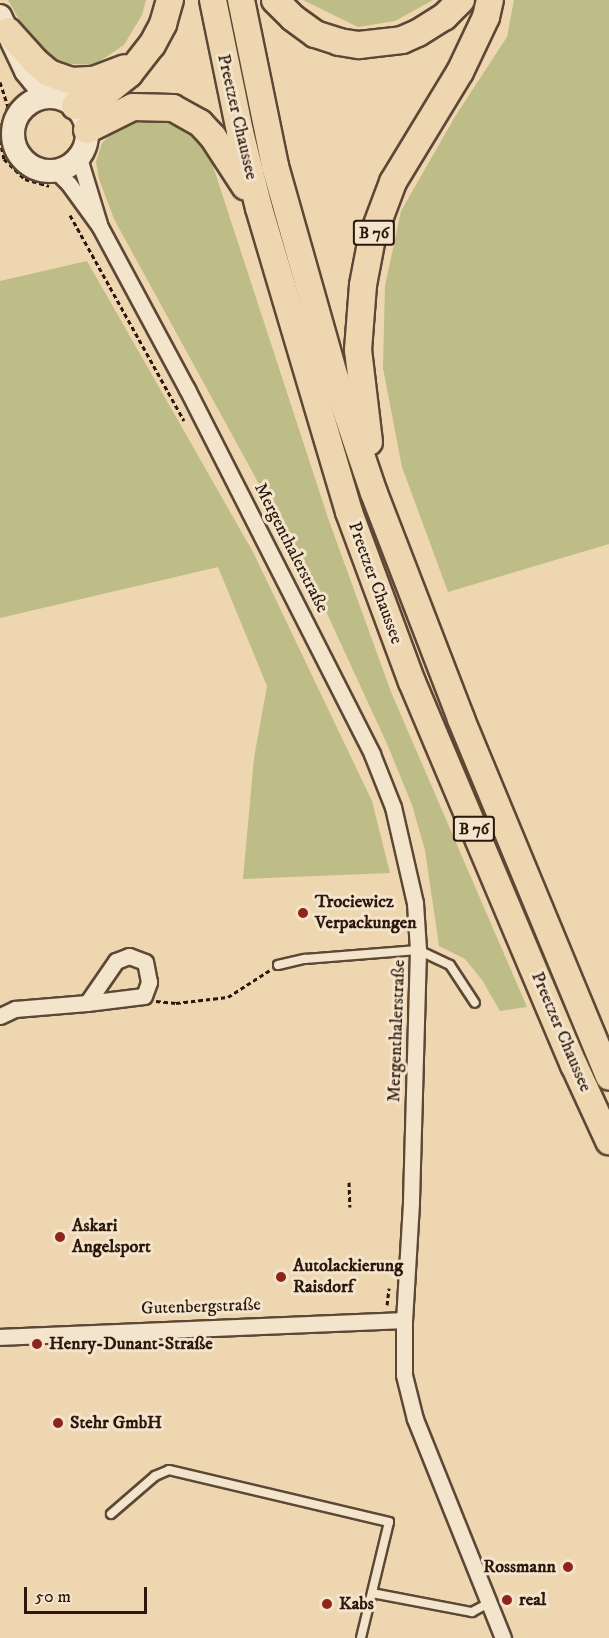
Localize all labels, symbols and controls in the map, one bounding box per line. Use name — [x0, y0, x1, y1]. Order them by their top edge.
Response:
street label: Preetzer Chaussee — [212, 52, 262, 182]
road number: B 76 — [352, 220, 397, 246]
street label: Mergenthalerstraße — [249, 480, 333, 616]
street label: Preetzer Chaussee — [343, 519, 407, 647]
road number: B 76 — [452, 816, 496, 842]
place label: Trociewicz Verpackungen — [315, 892, 417, 934]
marker: Trociewicz Verpackungen — [296, 906, 310, 920]
street label: Mergenthalerstraße — [384, 959, 410, 1103]
street label: Preetzer Chaussee — [526, 969, 596, 1095]
place label: Askari Angelsport — [72, 1216, 151, 1258]
marker: Askari Angelsport — [53, 1230, 67, 1244]
place label: Autolackierung Raisdorf — [293, 1256, 403, 1298]
marker: Autolackierung Raisdorf — [274, 1270, 288, 1284]
street label: Gutenbergstraße — [141, 1294, 261, 1320]
place label: Henry-Dunant-Straße — [49, 1333, 213, 1355]
marker: Henry-Dunant-Straße — [30, 1337, 44, 1351]
place label: Stehr GmbH — [70, 1412, 162, 1434]
marker: Stehr GmbH — [51, 1416, 65, 1430]
place label: Rossmann — [483, 1556, 556, 1578]
marker: Rossmann — [561, 1560, 575, 1574]
scale bar — [27, 1575, 150, 1613]
text: 50 m — [35, 1586, 71, 1608]
place label: real — [519, 1589, 546, 1611]
place label: Kabs — [339, 1593, 374, 1615]
marker: real — [500, 1593, 514, 1607]
marker: Kabs — [320, 1597, 334, 1611]

